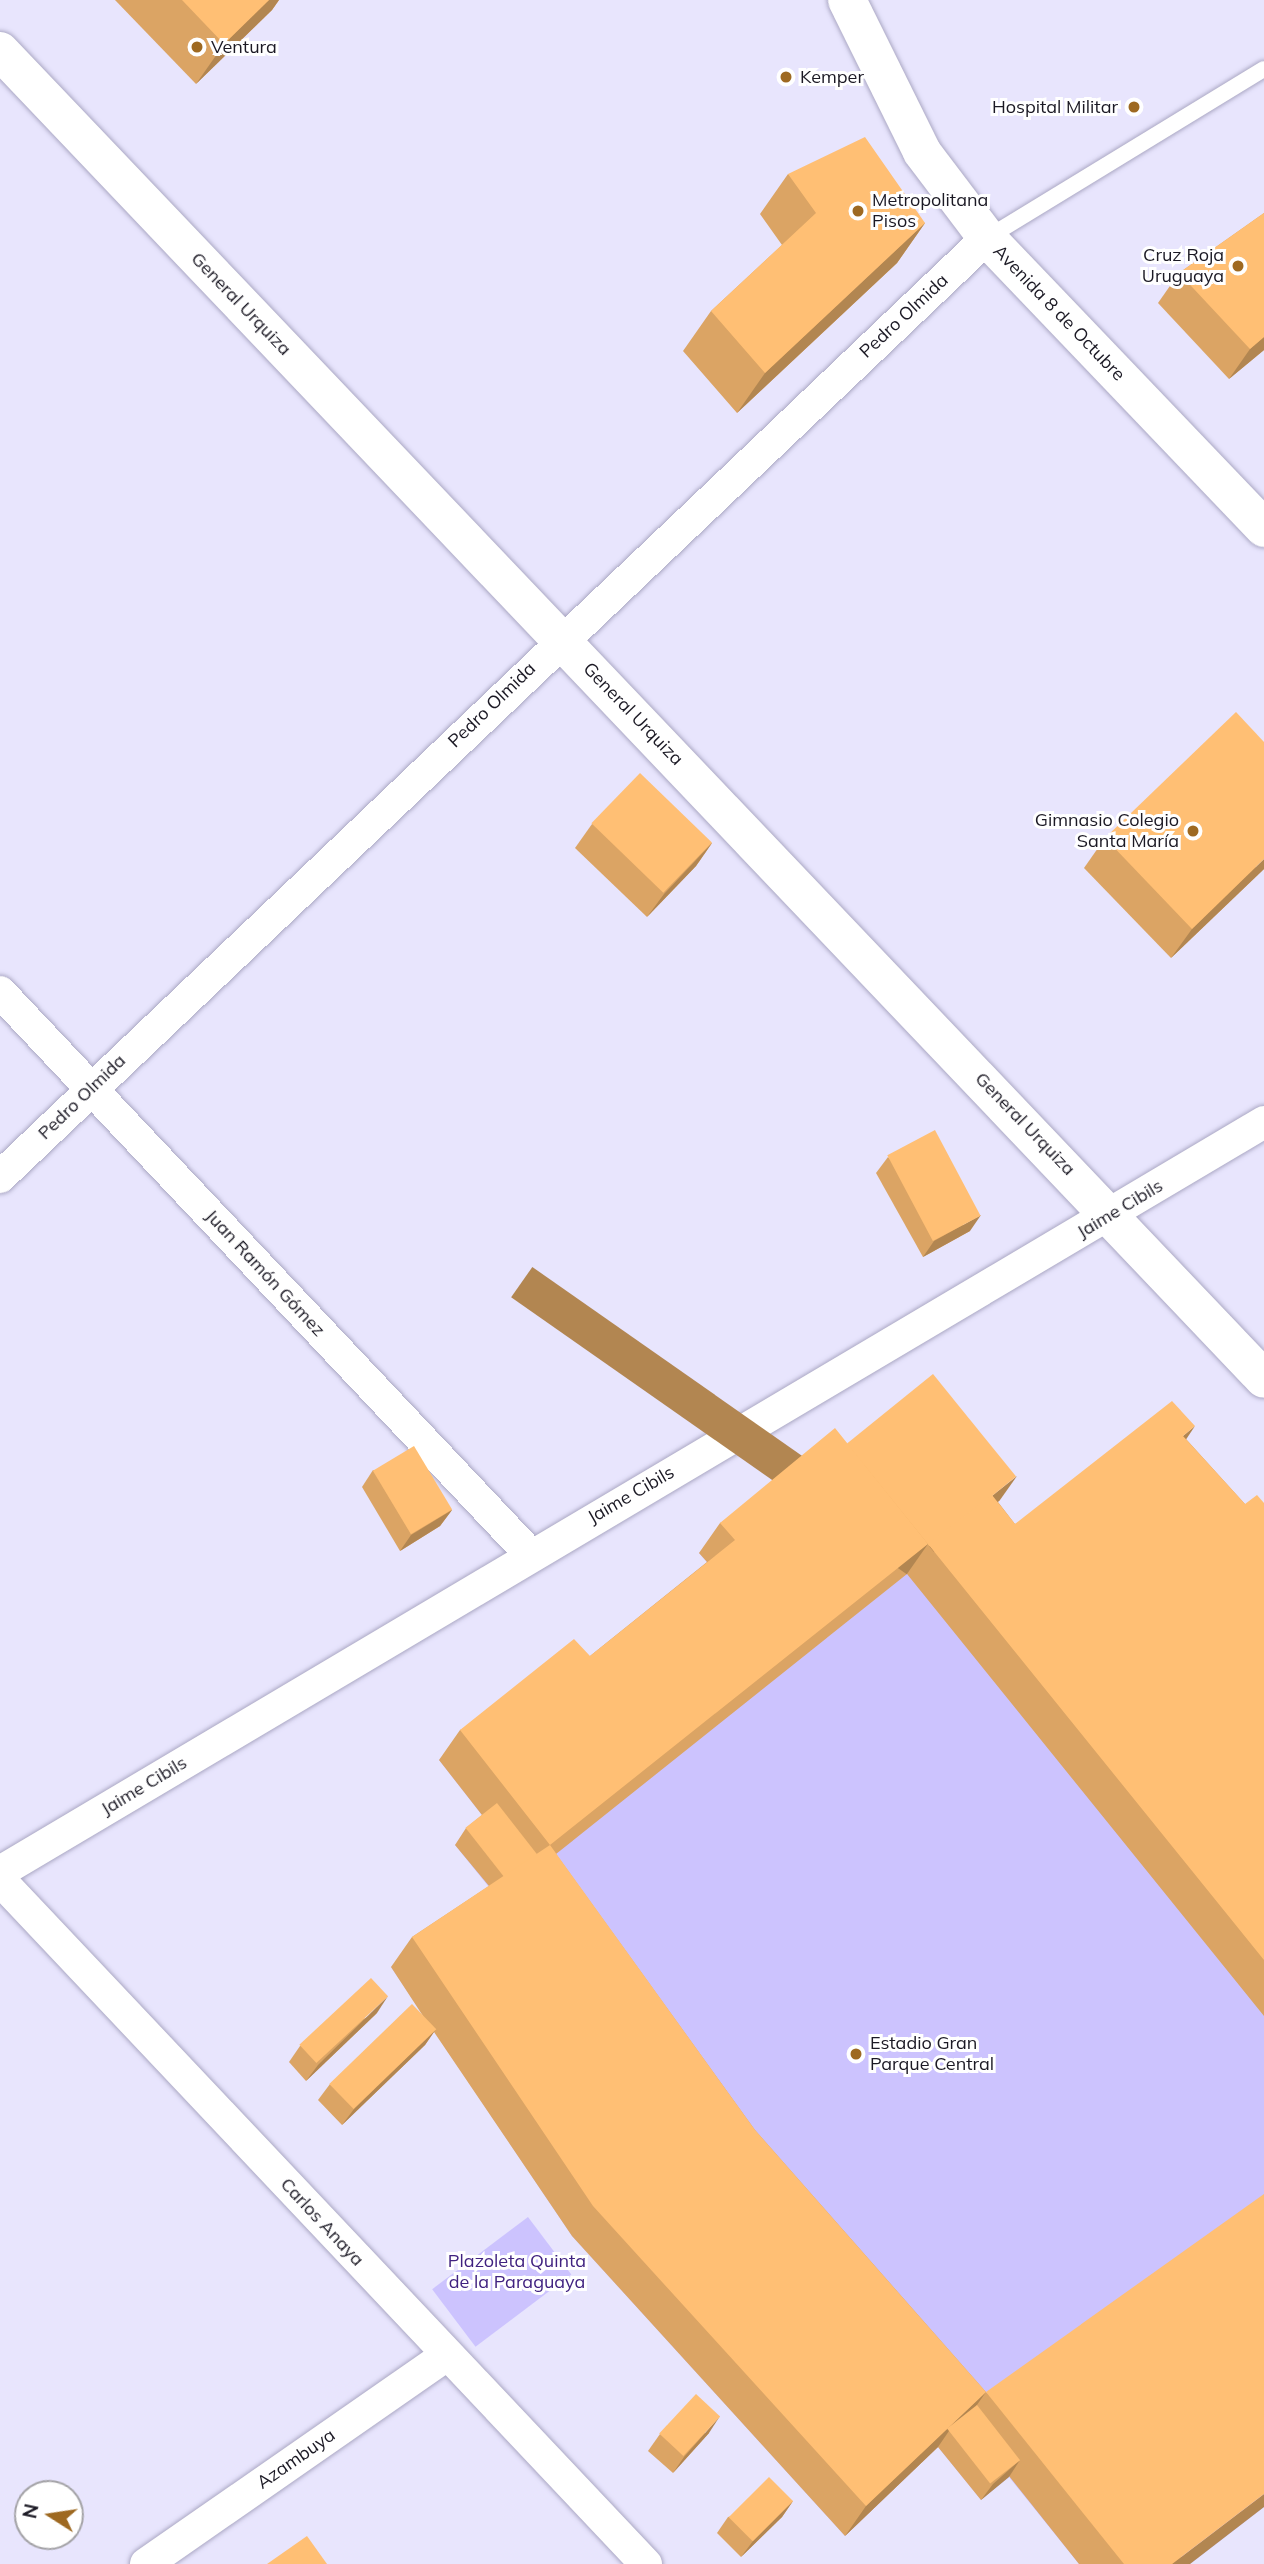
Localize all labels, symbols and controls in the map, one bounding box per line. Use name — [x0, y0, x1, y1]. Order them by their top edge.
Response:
place label: Ventura — [211, 36, 277, 58]
marker: Ventura — [189, 39, 205, 55]
place label: Kemper — [800, 66, 864, 88]
marker: Kemper — [778, 69, 794, 85]
place label: Hospital Militar — [992, 96, 1118, 118]
marker: Hospital Militar — [1124, 97, 1144, 117]
place label: Metropolitana Pisos — [872, 190, 988, 232]
marker: Metropolitana Pisos — [850, 203, 866, 219]
street label: Avenida 8 de Octubre — [989, 241, 1129, 385]
place label: Cruz Roja Uruguaya — [1142, 245, 1224, 288]
street label: General Urquiza — [186, 248, 296, 360]
marker: Cruz Roja Uruguaya — [1230, 258, 1246, 274]
street label: Pedro Olmida — [855, 270, 953, 362]
street label: Pedro Olmida — [444, 658, 540, 752]
street label: General Urquiza — [578, 658, 688, 770]
place label: Gimnasio Colegio Santa María — [1035, 810, 1179, 852]
marker: Gimnasio Colegio Santa María — [1185, 823, 1201, 839]
street label: Pedro Olmida — [34, 1050, 130, 1144]
street label: General Urquiza — [970, 1068, 1080, 1180]
street label: Jaime Cibils — [1073, 1175, 1167, 1243]
street label: Juan Ramón Gómez — [201, 1205, 329, 1341]
street label: Jaime Cibils — [584, 1462, 678, 1528]
street label: Jaime Cibils — [97, 1752, 191, 1820]
place label: Estadio Gran Parque Central — [870, 2033, 994, 2076]
marker: Estadio Gran Parque Central — [848, 2046, 864, 2062]
street label: Carlos Anaya — [276, 2174, 368, 2270]
park label: Plazoleta Quinta de la Paraguaya — [448, 2251, 586, 2294]
street label: Azambuya — [253, 2424, 339, 2494]
north arrow — [14, 2480, 84, 2550]
text: N — [17, 2502, 44, 2521]

